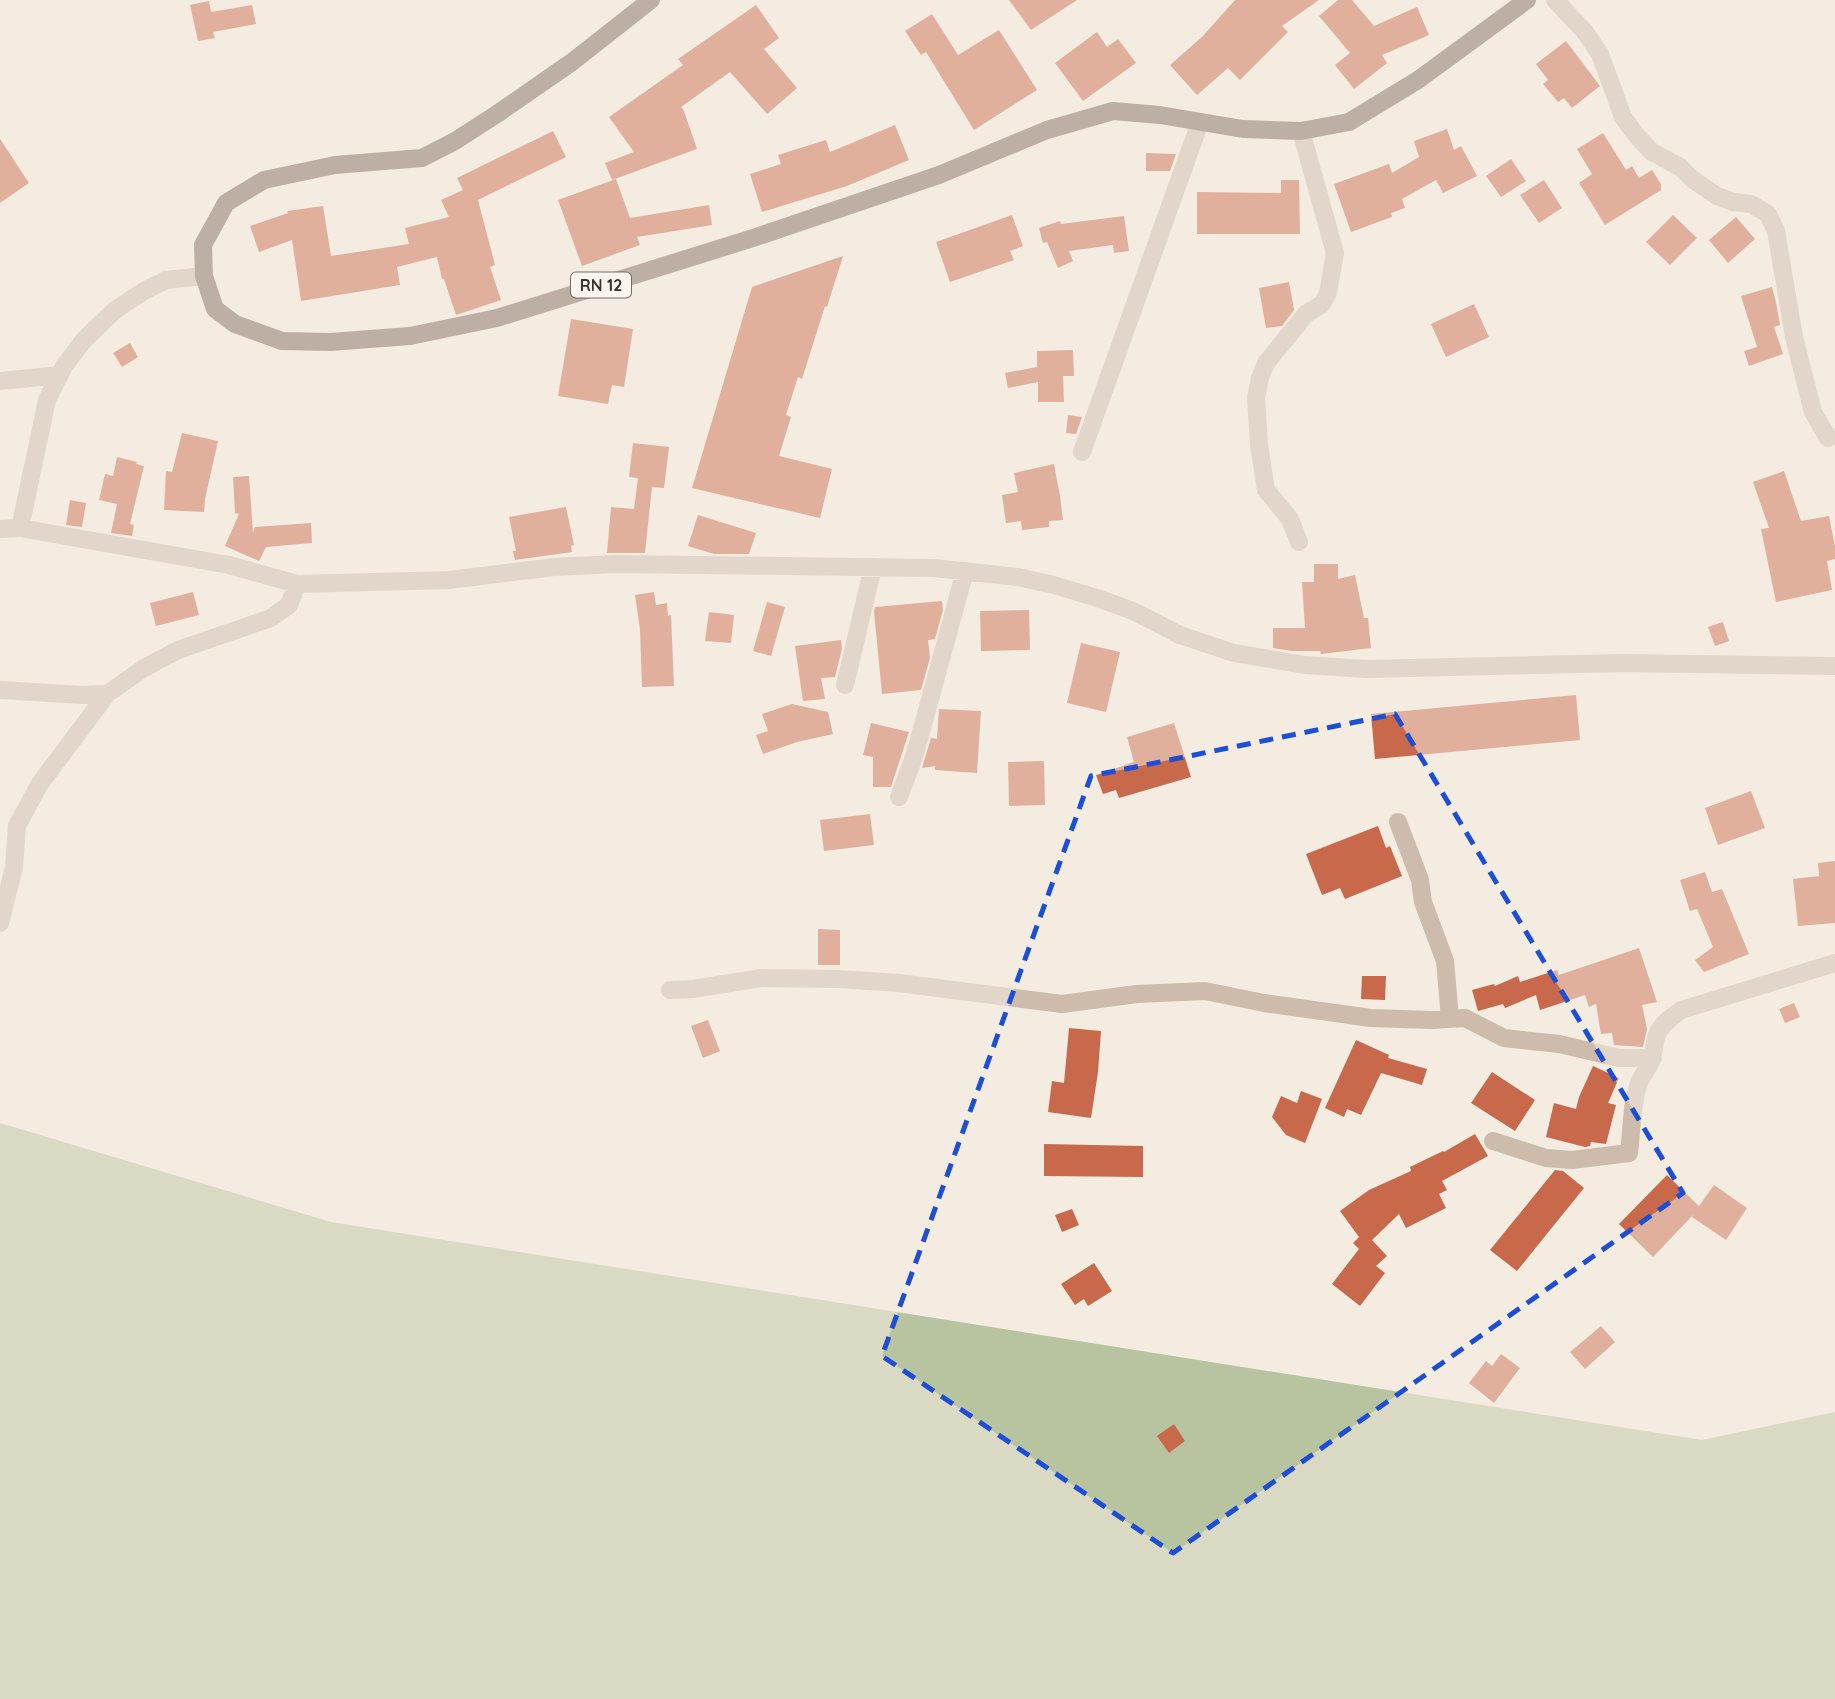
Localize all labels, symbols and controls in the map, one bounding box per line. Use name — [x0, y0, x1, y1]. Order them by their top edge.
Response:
road number: RN 12 — [571, 272, 631, 298]

